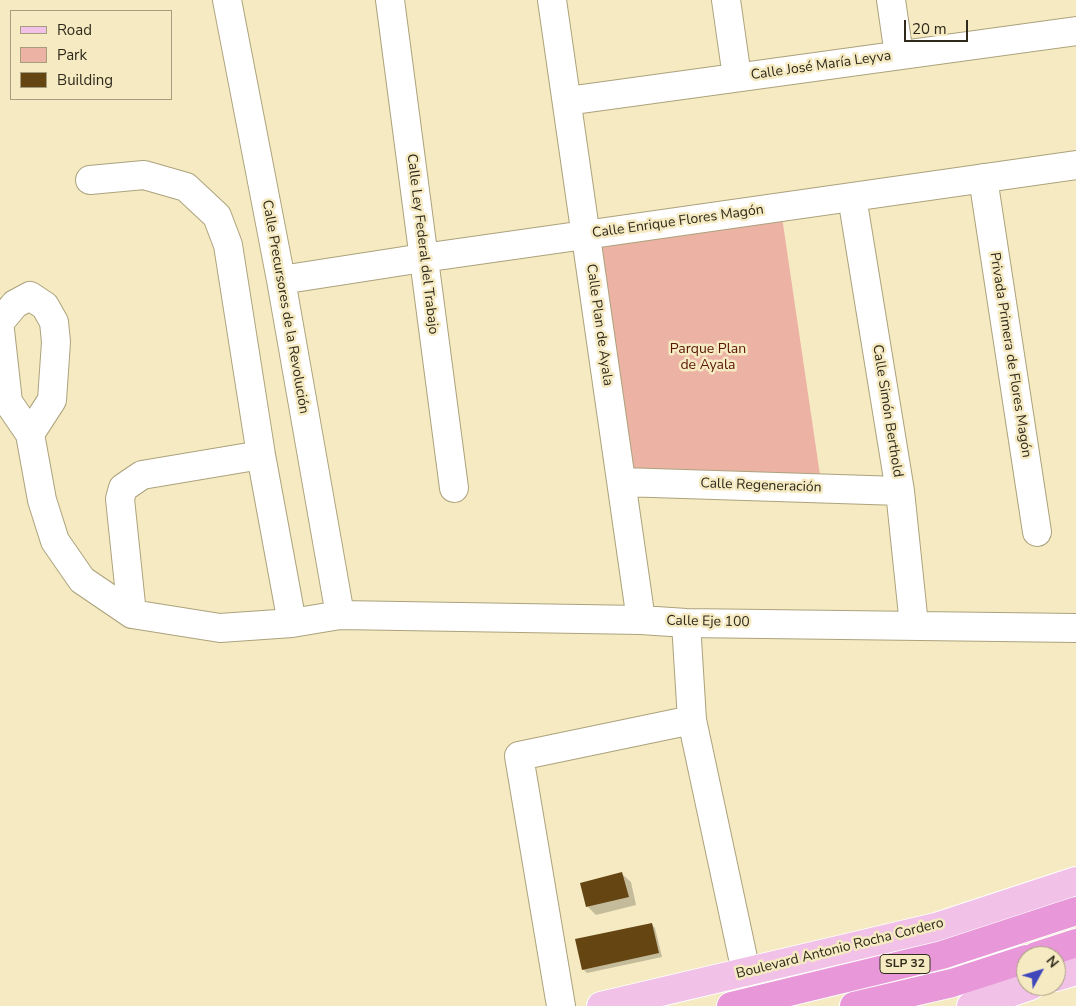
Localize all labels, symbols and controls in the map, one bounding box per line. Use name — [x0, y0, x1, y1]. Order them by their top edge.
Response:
legend — [10, 10, 172, 100]
scale bar — [906, 10, 970, 42]
text: 20 m — [912, 19, 947, 39]
text: Road — [57, 20, 92, 40]
text: Park — [57, 45, 87, 65]
street label: Calle José María Leyva — [750, 48, 892, 84]
text: Building — [57, 70, 113, 90]
street label: Calle Ley Federal del Trabajo — [403, 153, 441, 335]
street label: Calle Precursores de la Revolución — [258, 199, 312, 415]
street label: Calle Enrique Flores Magón — [591, 202, 765, 242]
street label: Privada Primera de Flores Magón — [985, 251, 1035, 459]
street label: Calle Plan de Ayala — [582, 263, 616, 387]
park label: Parque Plan de Ayala — [670, 342, 746, 374]
street label: Calle Simón Berthold — [868, 343, 906, 479]
street label: Calle Regeneración — [700, 475, 822, 497]
street label: Calle Eje 100 — [666, 613, 750, 631]
street label: Boulevard Antonio Rocha Cordero — [734, 915, 946, 983]
north arrow — [1016, 946, 1066, 996]
text: N — [1042, 952, 1063, 972]
road number: SLP 32 — [880, 954, 930, 974]

